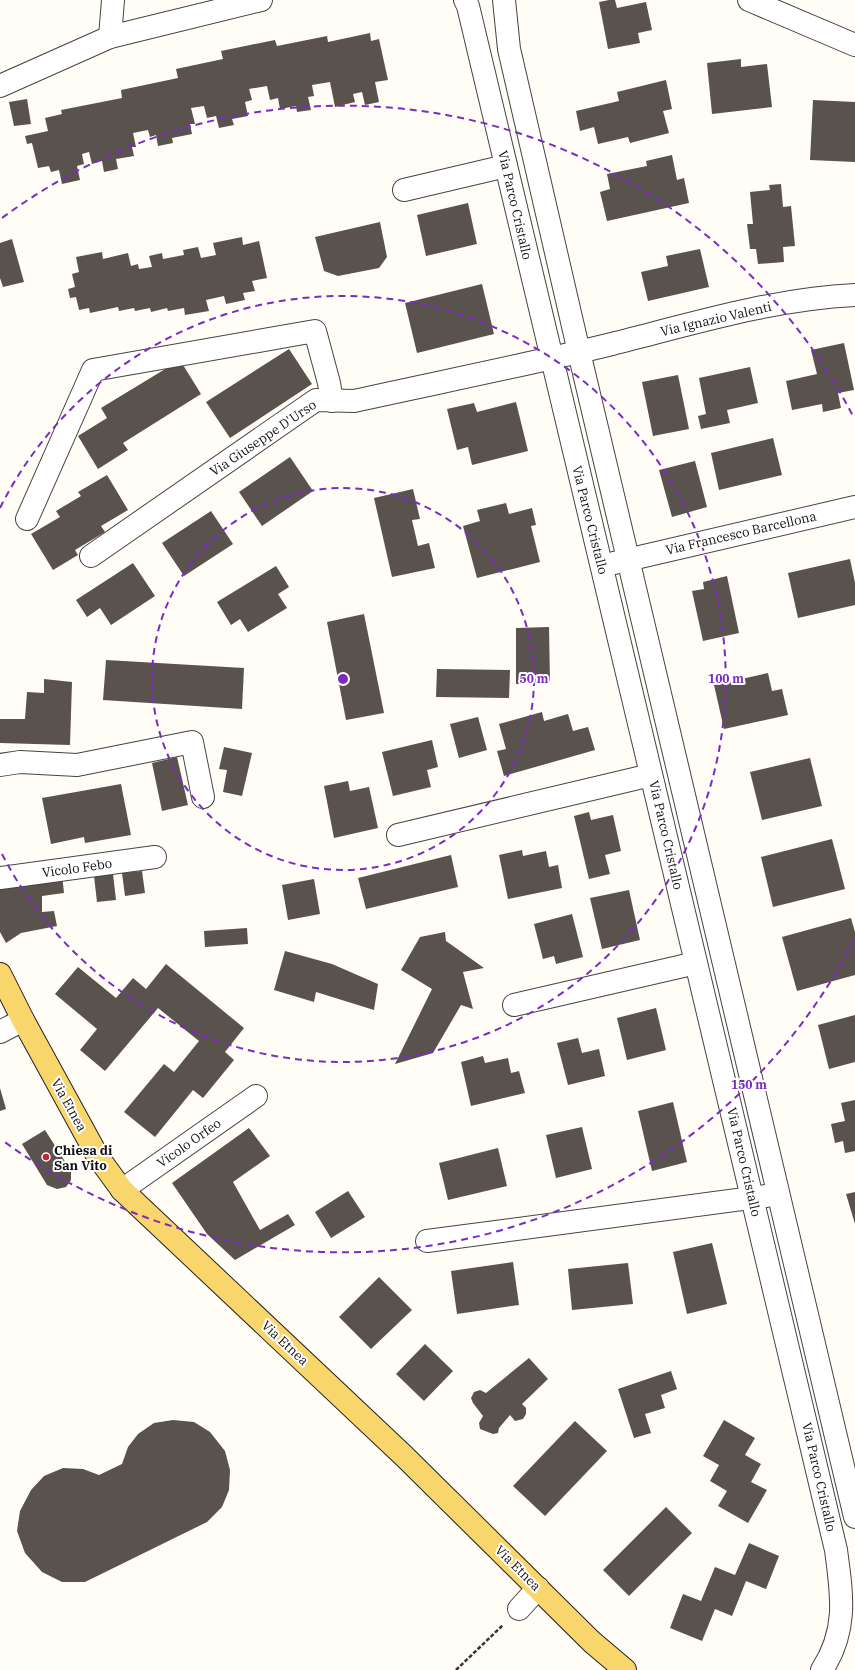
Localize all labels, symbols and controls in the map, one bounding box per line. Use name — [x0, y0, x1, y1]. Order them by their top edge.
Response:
street label: Via Parco Cristallo — [494, 149, 536, 261]
street label: Via Ignazio Valenti — [659, 298, 773, 340]
street label: Via Giuseppe D'Urso — [207, 396, 319, 480]
street label: Via Parco Cristallo — [568, 464, 612, 576]
street label: Via Francesco Barcellona — [664, 507, 818, 559]
text: 50 m — [520, 671, 549, 686]
text: 100 m — [708, 671, 744, 686]
centre of rings — [336, 672, 350, 686]
street label: Via Parco Cristallo — [645, 779, 687, 891]
street label: Vicolo Febo — [41, 855, 113, 881]
street label: Via Etnea — [48, 1076, 90, 1134]
text: 150 m — [731, 1077, 767, 1092]
street label: Via Parco Cristallo — [723, 1106, 765, 1218]
street label: Vicolo Orfeo — [154, 1115, 224, 1171]
place label: Chiesa di San Vito — [54, 1142, 113, 1174]
marker: Chiesa di San Vito — [41, 1152, 51, 1162]
street label: Via Etnea — [258, 1317, 312, 1369]
street label: Via Parco Cristallo — [798, 1421, 840, 1533]
street label: Via Etnea — [491, 1541, 545, 1595]

